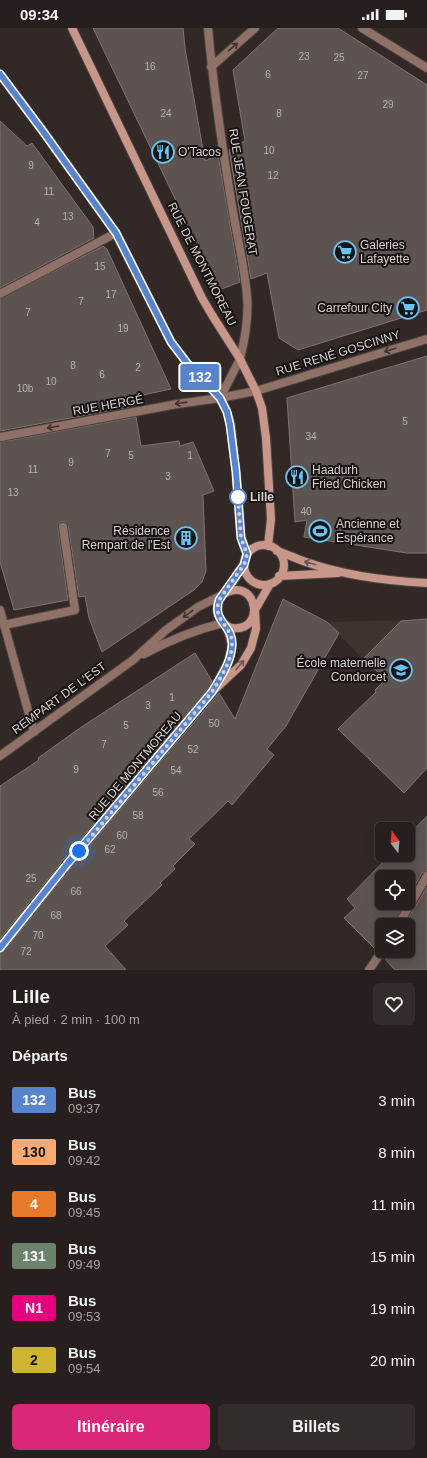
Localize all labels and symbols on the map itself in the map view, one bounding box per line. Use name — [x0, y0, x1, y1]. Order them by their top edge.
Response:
one-way arrow — [228, 43, 238, 52]
house number: 23 — [298, 51, 310, 62]
house number: 25 — [333, 52, 345, 63]
house number: 16 — [144, 61, 156, 72]
house number: 6 — [265, 69, 271, 80]
house number: 27 — [357, 70, 369, 81]
house number: 29 — [382, 99, 394, 110]
house number: 24 — [160, 108, 172, 119]
house number: 8 — [276, 108, 282, 119]
street label: RUE JEAN FOUGERAT — [226, 127, 260, 257]
restaurant icon: O'Tacos — [150, 139, 176, 165]
place label: O'Tacos — [178, 145, 221, 159]
house number: 10 — [263, 145, 275, 156]
house number: 9 — [28, 160, 34, 171]
house number: 12 — [267, 170, 279, 181]
house number: 11 — [44, 186, 55, 197]
street label: RUE DE MONTMOREAU — [165, 200, 239, 328]
house number: 13 — [62, 211, 74, 222]
house number: 4 — [34, 217, 40, 228]
place label: Galeries Lafayette — [360, 238, 410, 266]
supermarket icon: Galeries Lafayette — [332, 239, 358, 265]
house number: 15 — [94, 261, 106, 272]
house number: 17 — [105, 289, 117, 300]
supermarket icon: Carrefour City — [395, 295, 421, 321]
house number: 7 — [78, 296, 84, 307]
place label: Carrefour City — [317, 301, 392, 315]
house number: 7 — [25, 307, 31, 318]
house number: 19 — [117, 323, 129, 334]
street label: RUE RENÉ GOSCINNY — [274, 326, 402, 379]
one-way arrow — [383, 347, 396, 354]
house number: 8 — [70, 360, 76, 371]
house number: 2 — [135, 362, 141, 373]
line badge: 132 — [177, 364, 223, 390]
house number: 6 — [99, 369, 105, 380]
house number: 10 — [45, 376, 57, 387]
house number: 10b — [17, 383, 34, 394]
street label: RUE HERGÉ — [71, 391, 144, 418]
one-way arrow — [175, 400, 188, 408]
house number: 5 — [402, 416, 408, 427]
one-way arrow — [47, 423, 60, 431]
house number: 34 — [305, 431, 317, 442]
house number: 7 — [105, 448, 111, 459]
house number: 5 — [128, 450, 134, 461]
house number: 1 — [187, 450, 193, 461]
house number: 9 — [68, 457, 74, 468]
place label: Haadurh Fried Chicken — [312, 463, 386, 491]
house number: 11 — [28, 464, 39, 475]
restaurant icon: Haadurh Fried Chicken — [284, 464, 310, 490]
house number: 3 — [165, 471, 171, 482]
house number: 13 — [7, 487, 19, 498]
marker: Lille — [229, 488, 247, 506]
place label: Lille — [250, 490, 274, 504]
house number: 40 — [300, 506, 312, 517]
place label: Ancienne et Espérance — [336, 517, 400, 545]
sports icon: Ancienne et Espérance — [307, 518, 333, 544]
place label: Résidence Rempart de l'Est — [82, 524, 171, 552]
building icon: Résidence Rempart de l'Est — [173, 525, 199, 551]
one-way arrow — [303, 559, 316, 566]
one-way arrow — [183, 610, 194, 618]
place label: École maternelle Condorcet — [297, 655, 387, 684]
school or university icon: École maternelle Condorcet — [388, 657, 414, 683]
street label: REMPART DE L'EST — [9, 659, 109, 737]
one-way arrow — [235, 660, 244, 670]
house number: 1 — [169, 692, 175, 703]
house number: 3 — [145, 700, 151, 711]
street label: RUE DE MONTMOREAU — [86, 709, 184, 823]
house number: 50 — [208, 718, 220, 729]
house number: 5 — [123, 720, 129, 731]
house number: 7 — [101, 739, 107, 750]
house number: 52 — [187, 744, 199, 755]
house number: 9 — [73, 764, 79, 775]
house number: 54 — [170, 765, 182, 776]
house number: 56 — [152, 787, 164, 798]
house number: 58 — [132, 810, 144, 821]
north arrow — [375, 822, 415, 862]
house number: 60 — [116, 830, 128, 841]
your location — [69, 841, 89, 861]
house number: 62 — [104, 844, 116, 855]
house number: 25 — [25, 873, 37, 884]
house number: 66 — [70, 886, 82, 897]
house number: 68 — [50, 910, 62, 921]
house number: 70 — [32, 930, 44, 941]
house number: 72 — [20, 946, 32, 957]

